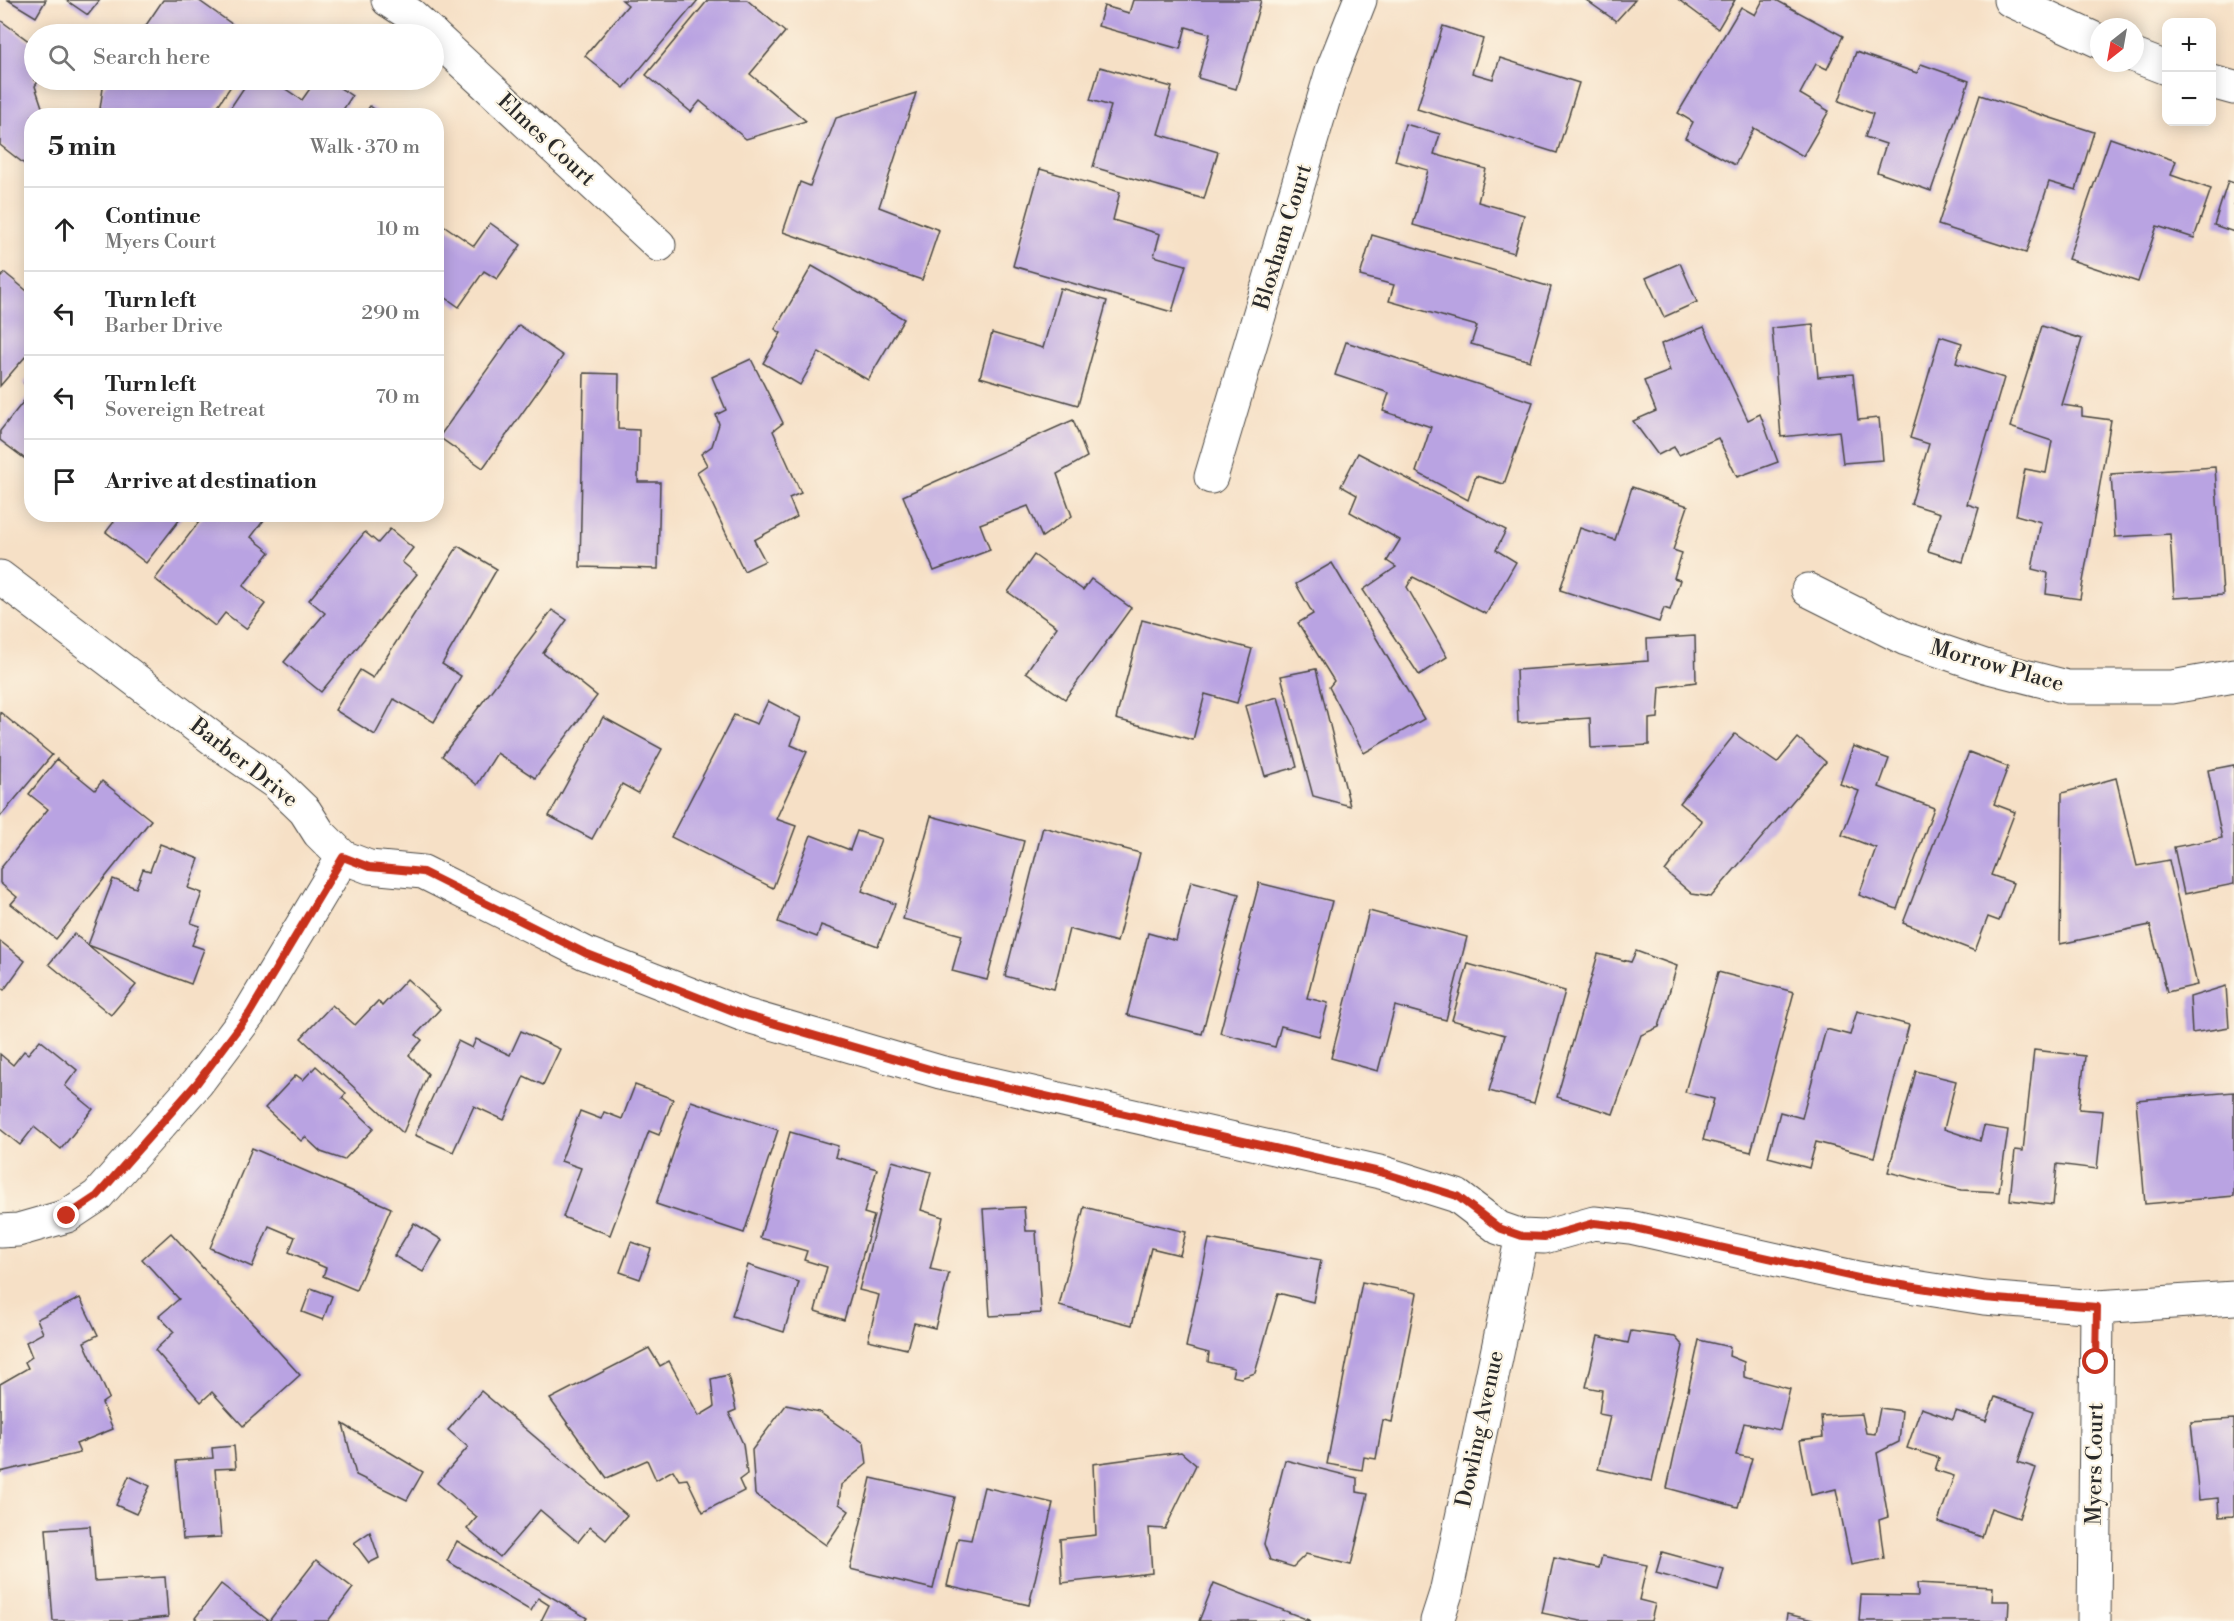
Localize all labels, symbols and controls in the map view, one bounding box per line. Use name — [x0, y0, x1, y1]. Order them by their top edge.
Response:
north arrow — [2090, 18, 2144, 72]
map controls — [2162, 18, 2216, 126]
button: + — [2162, 18, 2216, 72]
search box — [24, 24, 444, 90]
icon: search — [45, 41, 78, 74]
text: Search here — [93, 44, 210, 71]
button: − — [2162, 72, 2216, 126]
street label: Elmes Court — [491, 88, 601, 192]
text: 5 min — [48, 131, 116, 163]
text: Walk · 370 m — [310, 135, 420, 160]
street label: Bloxham Court — [1248, 161, 1318, 314]
text: Continue — [105, 203, 201, 230]
icon: ahead — [48, 213, 81, 246]
text: 10 m — [377, 217, 420, 242]
text: Myers Court — [105, 230, 216, 255]
text: Turn left — [105, 287, 196, 314]
icon: left — [48, 297, 81, 330]
text: 290 m — [362, 301, 420, 326]
text: Barber Drive — [105, 314, 223, 339]
text: Turn left — [105, 371, 196, 398]
icon: left — [48, 381, 81, 414]
text: 70 m — [376, 385, 420, 410]
text: Sovereign Retreat — [105, 398, 265, 423]
icon: arrive — [48, 465, 81, 498]
text: Arrive at destination — [105, 468, 317, 495]
street label: Morrow Place — [1927, 634, 2067, 698]
street label: Barber Drive — [184, 712, 303, 814]
route end — [53, 1202, 79, 1228]
street label: Dowling Avenue — [1450, 1348, 1510, 1510]
route start — [2082, 1348, 2108, 1374]
street label: Myers Court — [2080, 1402, 2110, 1525]

